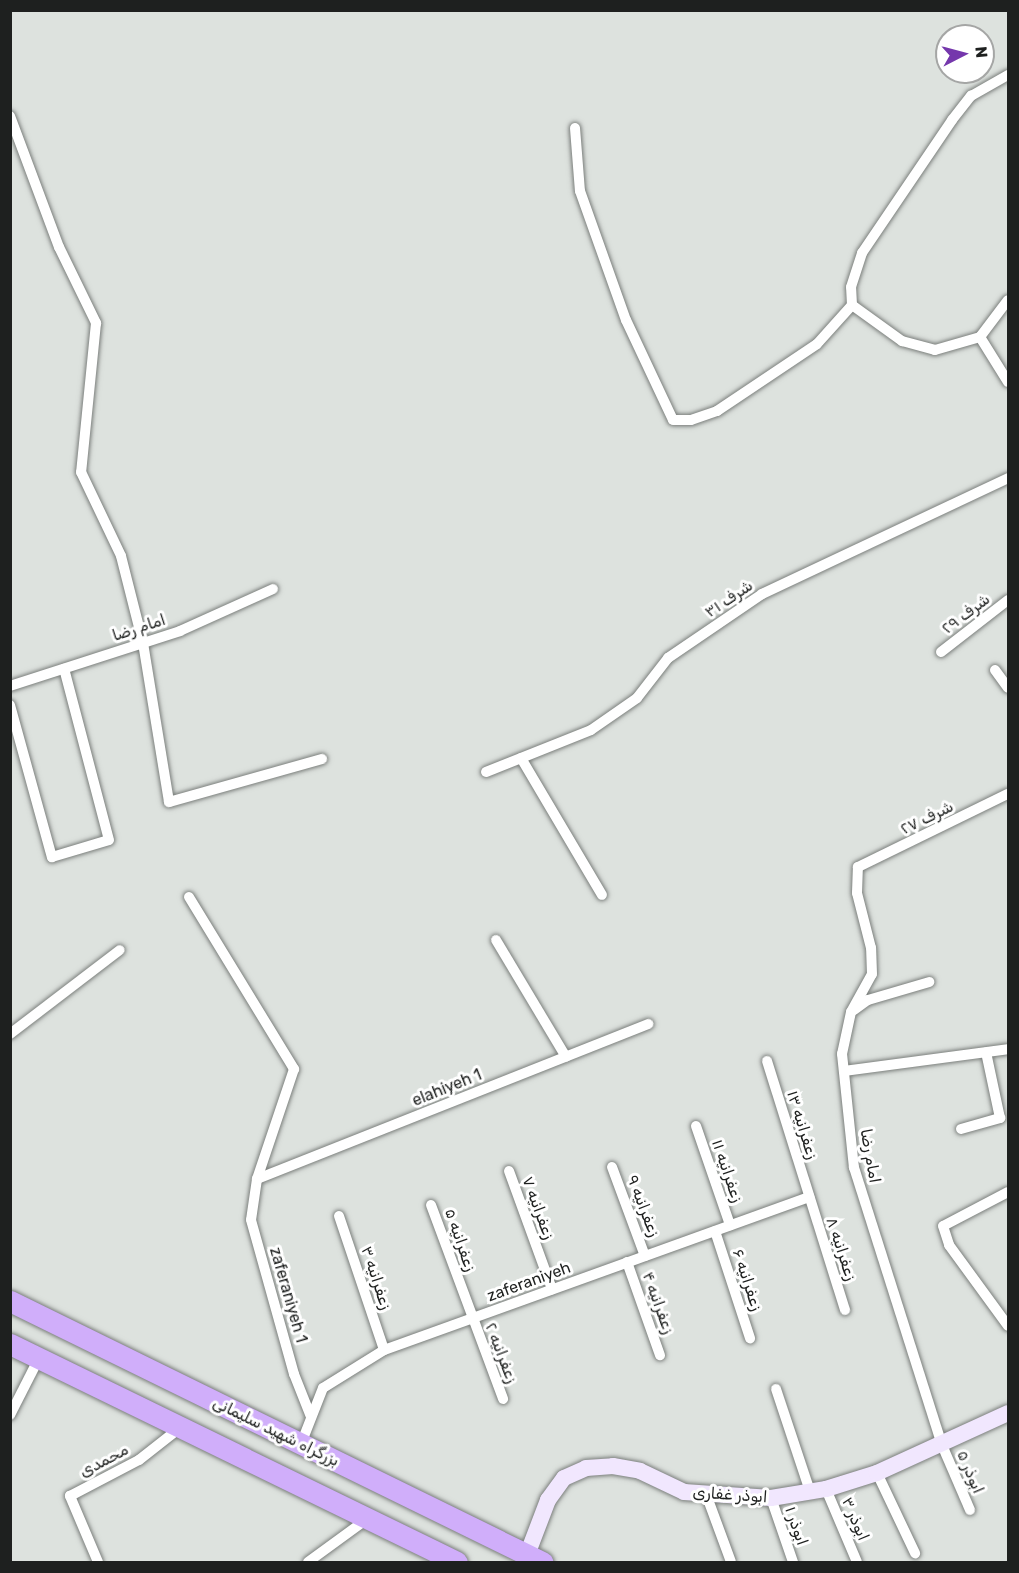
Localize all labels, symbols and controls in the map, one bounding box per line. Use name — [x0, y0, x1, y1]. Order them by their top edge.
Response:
north arrow — [935, 24, 995, 84]
text: N — [971, 46, 991, 59]
street label: شرف ۳۱ — [701, 576, 757, 622]
street label: شرف ۲۹ — [938, 590, 994, 638]
street label: امام رضا — [110, 610, 168, 646]
street label: شرف ۲۷ — [897, 797, 957, 839]
street label: elahiyeh 1 — [409, 1065, 485, 1111]
street label: زعفرانیه ۱۳ — [782, 1088, 822, 1162]
street label: امام رضا — [856, 1127, 884, 1185]
street label: زعفرانیه ۱۱ — [707, 1137, 747, 1205]
street label: زعفرانیه ۹ — [622, 1172, 664, 1240]
street label: زعفرانیه ۷ — [518, 1174, 558, 1242]
street label: زعفرانیه ۵ — [440, 1206, 480, 1274]
street label: زعفرانیه ۸ — [822, 1215, 860, 1283]
street label: زعفرانیه ۳ — [357, 1244, 395, 1312]
street label: zaferaniyeh 1 — [265, 1245, 311, 1345]
street label: زعفرانیه ۶ — [728, 1247, 766, 1313]
street label: zaferaniyeh — [485, 1258, 573, 1306]
street label: زعفرانیه ۴ — [638, 1269, 678, 1337]
street label: زعفرانیه ۲ — [481, 1320, 521, 1386]
street label: بزرگراه شهید سلیمانی — [210, 1393, 342, 1471]
street label: محمدی — [76, 1440, 132, 1482]
street label: ابوذر ۵ — [952, 1448, 988, 1496]
street label: ابوذر غفاری — [692, 1483, 768, 1507]
street label: ابوذر ۳ — [837, 1494, 873, 1544]
street label: ابوذر ۱ — [780, 1504, 812, 1548]

